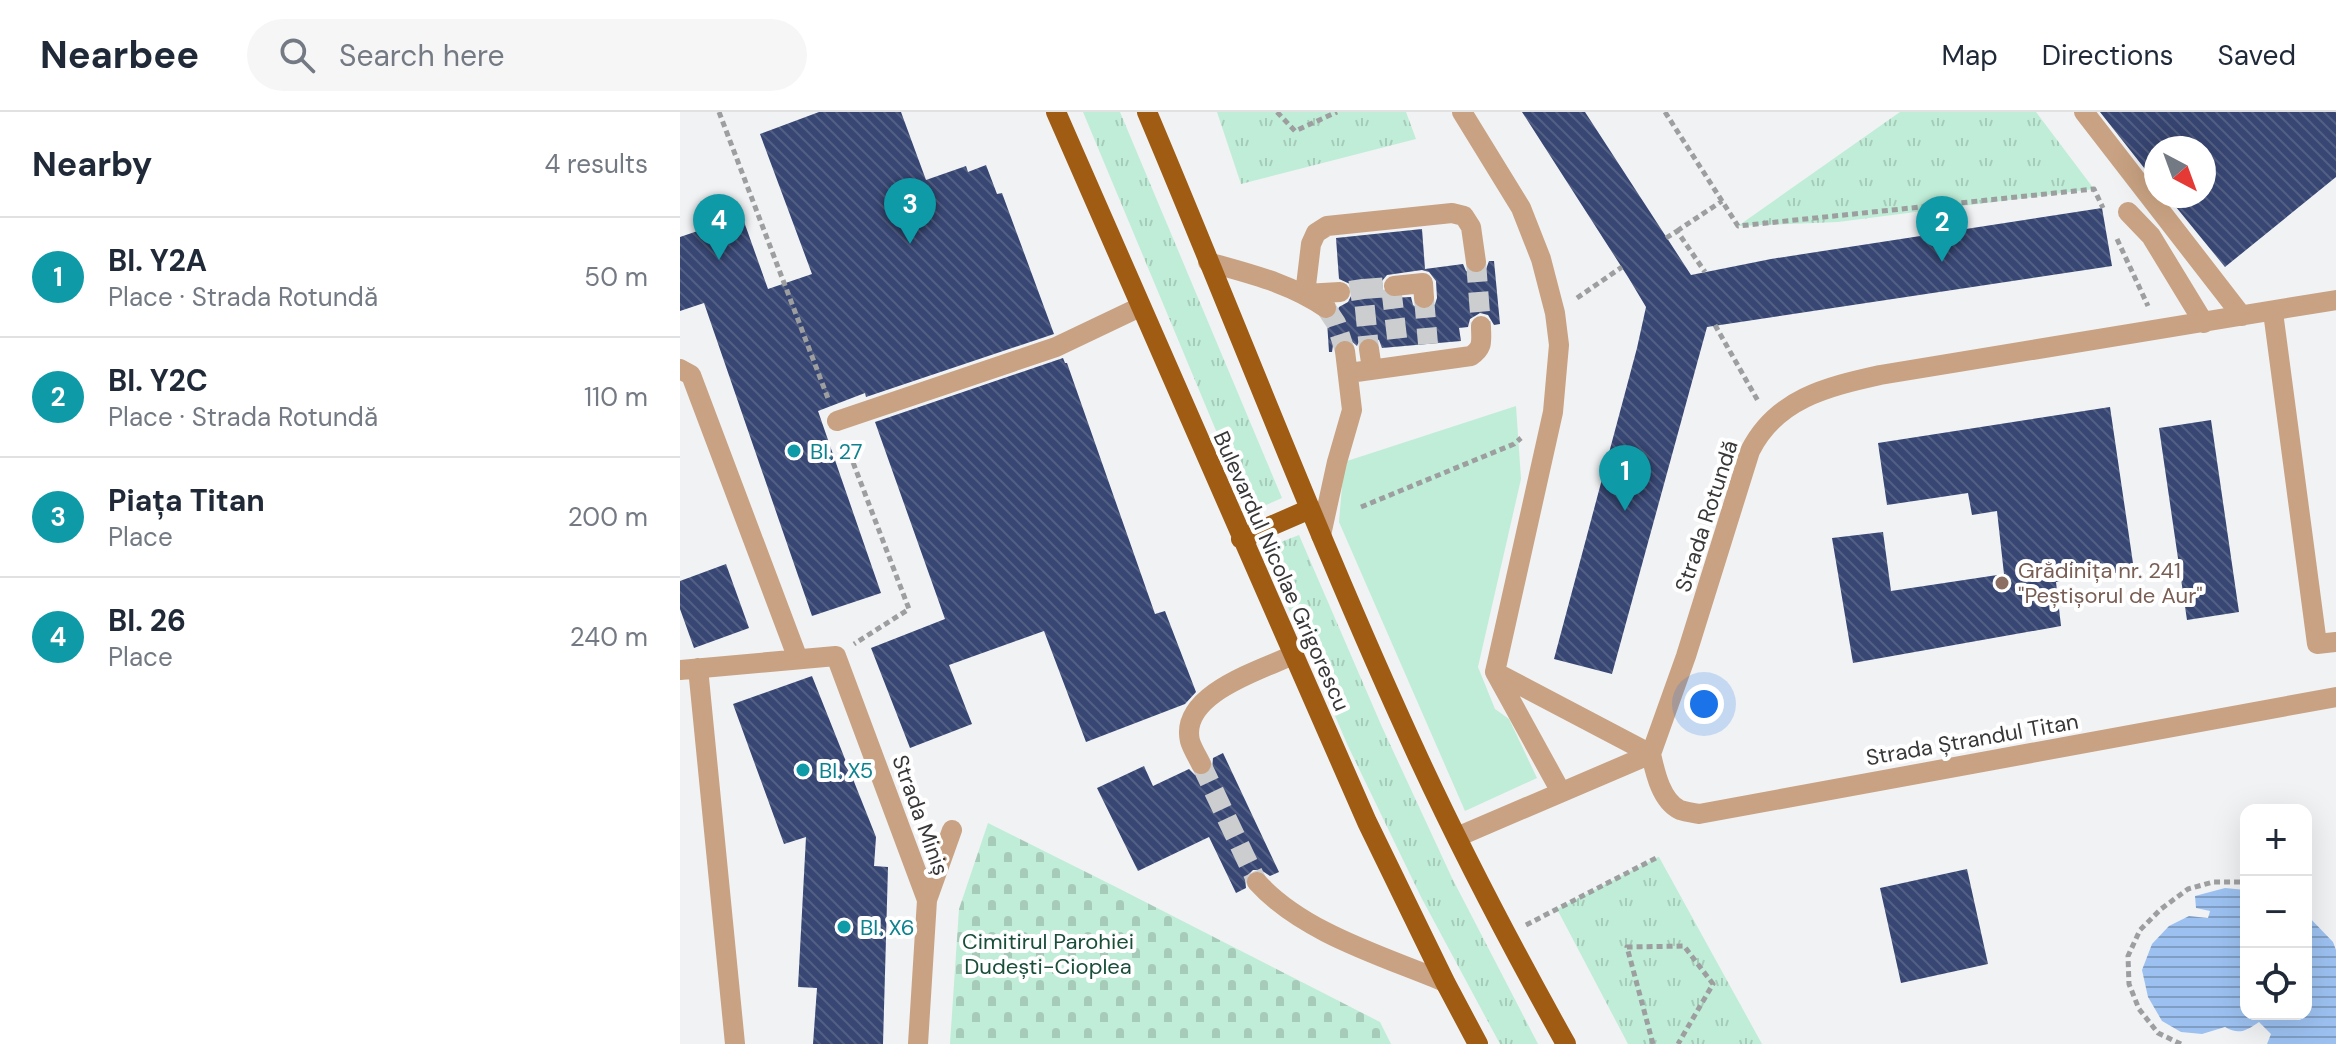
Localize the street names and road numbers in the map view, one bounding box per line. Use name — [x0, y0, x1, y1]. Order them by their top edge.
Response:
street label: Bulevardul Nicolae Grigorescu — [1207, 427, 1357, 716]
street label: Strada Rotundă — [1668, 437, 1745, 596]
street label: Strada Ștrandul Titan — [1864, 707, 2081, 772]
street label: Strada Miniș — [885, 751, 956, 879]

